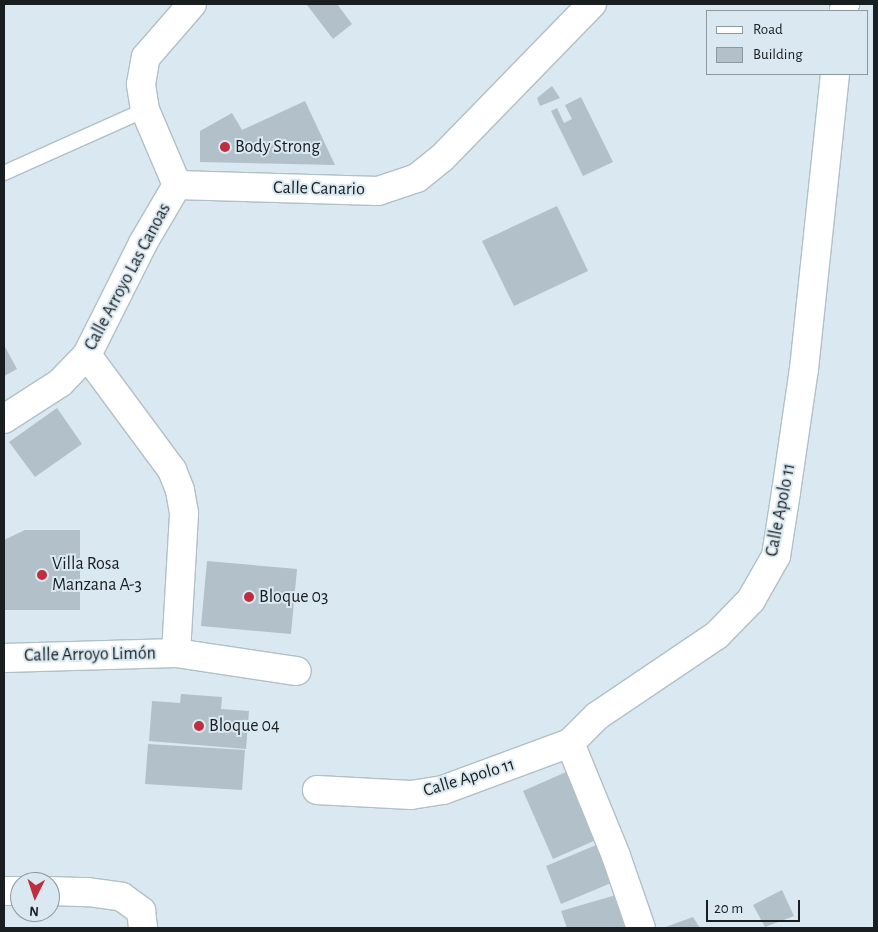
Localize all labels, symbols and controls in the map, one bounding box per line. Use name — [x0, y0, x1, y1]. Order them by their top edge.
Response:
legend — [706, 10, 868, 75]
text: Road — [753, 22, 783, 37]
text: Building — [753, 47, 803, 62]
place label: Body Strong — [235, 136, 320, 158]
marker: Body Strong — [219, 141, 231, 153]
street label: Calle Canario — [273, 177, 365, 201]
street label: Calle Arroyo Las Canoas — [80, 200, 176, 354]
street label: Calle Apolo 11 — [761, 462, 801, 558]
place label: Villa Rosa Manzana A-3 — [52, 554, 142, 596]
marker: Villa Rosa Manzana A-3 — [36, 569, 48, 581]
place label: Bloque 03 — [259, 586, 328, 608]
marker: Bloque 03 — [243, 591, 255, 603]
street label: Calle Arroyo Limón — [24, 643, 156, 667]
place label: Bloque 04 — [209, 715, 280, 737]
marker: Bloque 04 — [193, 720, 205, 732]
street label: Calle Apolo 11 — [421, 754, 517, 802]
north arrow — [10, 872, 60, 922]
scale bar — [708, 890, 802, 922]
text: 20 m — [714, 901, 743, 916]
text: N — [29, 904, 39, 918]

